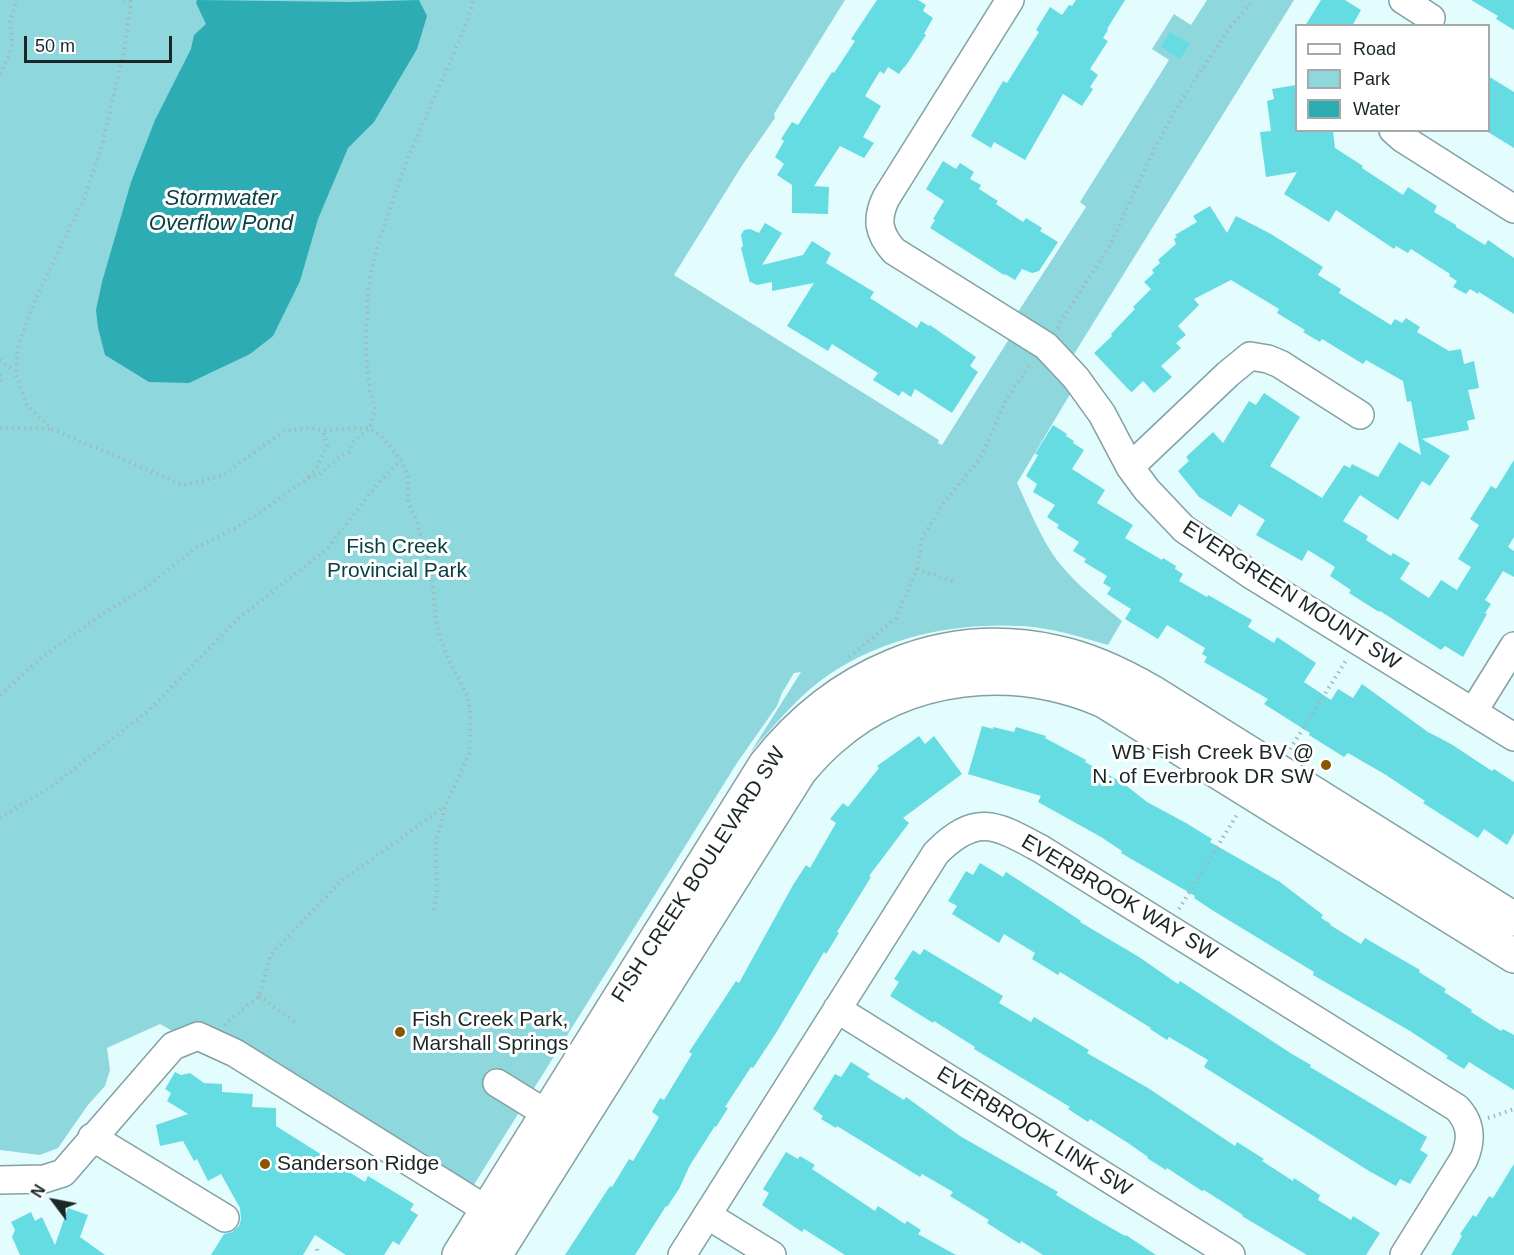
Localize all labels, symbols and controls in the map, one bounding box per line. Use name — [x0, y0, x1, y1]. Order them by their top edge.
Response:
scale bar — [27, 24, 176, 62]
legend — [1295, 24, 1490, 132]
text: 50 m — [35, 36, 75, 56]
text: Road — [1353, 39, 1396, 59]
text: Park — [1353, 69, 1390, 89]
text: Water — [1353, 99, 1400, 119]
water label: Stormwater Overflow Pond — [149, 186, 293, 237]
street label: EVERGREEN MOUNT SW — [1177, 516, 1405, 676]
park label: Fish Creek Provincial Park — [327, 534, 467, 584]
place label: WB Fish Creek BV @ N. of Everbrook DR SW — [1092, 740, 1314, 790]
street label: FISH CREEK BOULEVARD SW — [607, 743, 791, 1007]
marker: WB Fish Creek BV @ N. of Everbrook DR SW — [1319, 758, 1333, 772]
street label: EVERBROOK WAY SW — [1016, 830, 1222, 966]
place label: Fish Creek Park, Marshall Springs — [412, 1007, 568, 1057]
marker: Fish Creek Park, Marshall Springs — [393, 1025, 407, 1039]
street label: EVERBROOK LINK SW — [932, 1062, 1136, 1202]
place label: Sanderson Ridge — [277, 1151, 439, 1177]
marker: Sanderson Ridge — [258, 1157, 272, 1171]
north arrow — [24, 1171, 84, 1231]
text: N — [28, 1182, 49, 1201]

